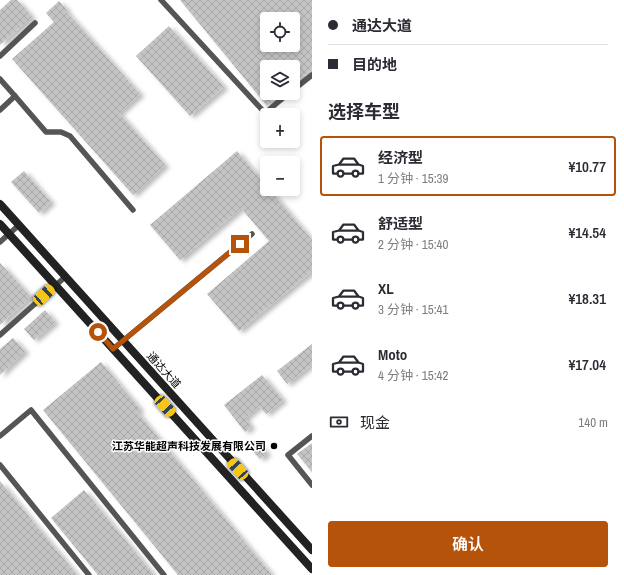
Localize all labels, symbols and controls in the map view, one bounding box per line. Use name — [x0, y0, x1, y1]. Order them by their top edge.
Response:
map controls — [260, 12, 300, 196]
button: locate — [260, 12, 300, 52]
text: 通达大道 — [352, 15, 412, 36]
text: 目的地 — [352, 54, 397, 75]
button: layers — [260, 60, 300, 100]
text: 选择车型 — [328, 99, 400, 124]
button: + — [260, 108, 300, 148]
text: 经济型 — [378, 147, 423, 168]
icon: car — [330, 148, 366, 184]
button: − — [260, 156, 300, 196]
text: ¥10.77 — [568, 156, 606, 177]
text: 1 分钟 · 15:39 — [378, 170, 448, 187]
text: 舒适型 — [378, 213, 423, 234]
icon: car — [330, 214, 366, 250]
text: ¥14.54 — [568, 222, 606, 243]
route end — [231, 235, 249, 253]
text: 2 分钟 · 15:40 — [378, 236, 448, 253]
text: XL — [378, 278, 394, 299]
icon: car — [330, 280, 366, 316]
car — [31, 283, 57, 307]
text: ¥18.31 — [568, 288, 606, 309]
text: 3 分钟 · 15:41 — [378, 301, 448, 318]
route start — [89, 323, 107, 341]
text: Moto — [378, 344, 407, 365]
icon: car — [330, 346, 366, 382]
street label: 通达大道 — [144, 349, 184, 391]
text: ¥17.04 — [568, 354, 606, 375]
text: 4 分钟 · 15:42 — [378, 367, 448, 384]
car — [153, 393, 177, 419]
icon: cash — [328, 411, 350, 433]
text: 现金 — [360, 412, 390, 433]
text: 140 m — [578, 414, 608, 431]
place label: 江苏华能超声科技发展有限公司 — [112, 439, 266, 453]
marker: 江苏华能超声科技发展有限公司 — [269, 441, 279, 451]
car — [226, 456, 250, 482]
button: 确认 — [328, 521, 608, 567]

